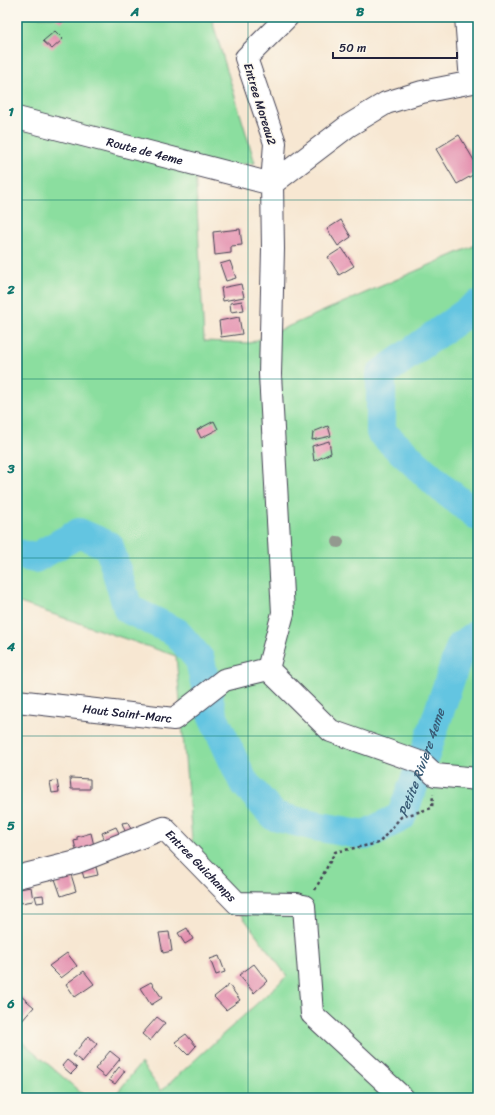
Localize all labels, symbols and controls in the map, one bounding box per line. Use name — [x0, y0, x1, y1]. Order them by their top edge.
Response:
text: A — [130, 0, 139, 23]
text: B — [356, 0, 365, 23]
scale bar — [333, 34, 457, 60]
text: 50 m — [339, 37, 366, 59]
street label: Entree Moreau2 — [237, 60, 283, 148]
text: 1 — [8, 100, 14, 123]
street label: Route de 4eme — [104, 131, 186, 172]
text: 2 — [6, 278, 15, 301]
text: 3 — [6, 457, 15, 480]
text: 4 — [6, 635, 16, 658]
street label: Haut Saint-Marc — [81, 698, 173, 730]
water label: Petite Riviere 4eme — [391, 704, 452, 820]
text: 5 — [7, 814, 15, 837]
street label: Entree Guichamps — [160, 824, 242, 908]
text: 6 — [6, 992, 15, 1015]

